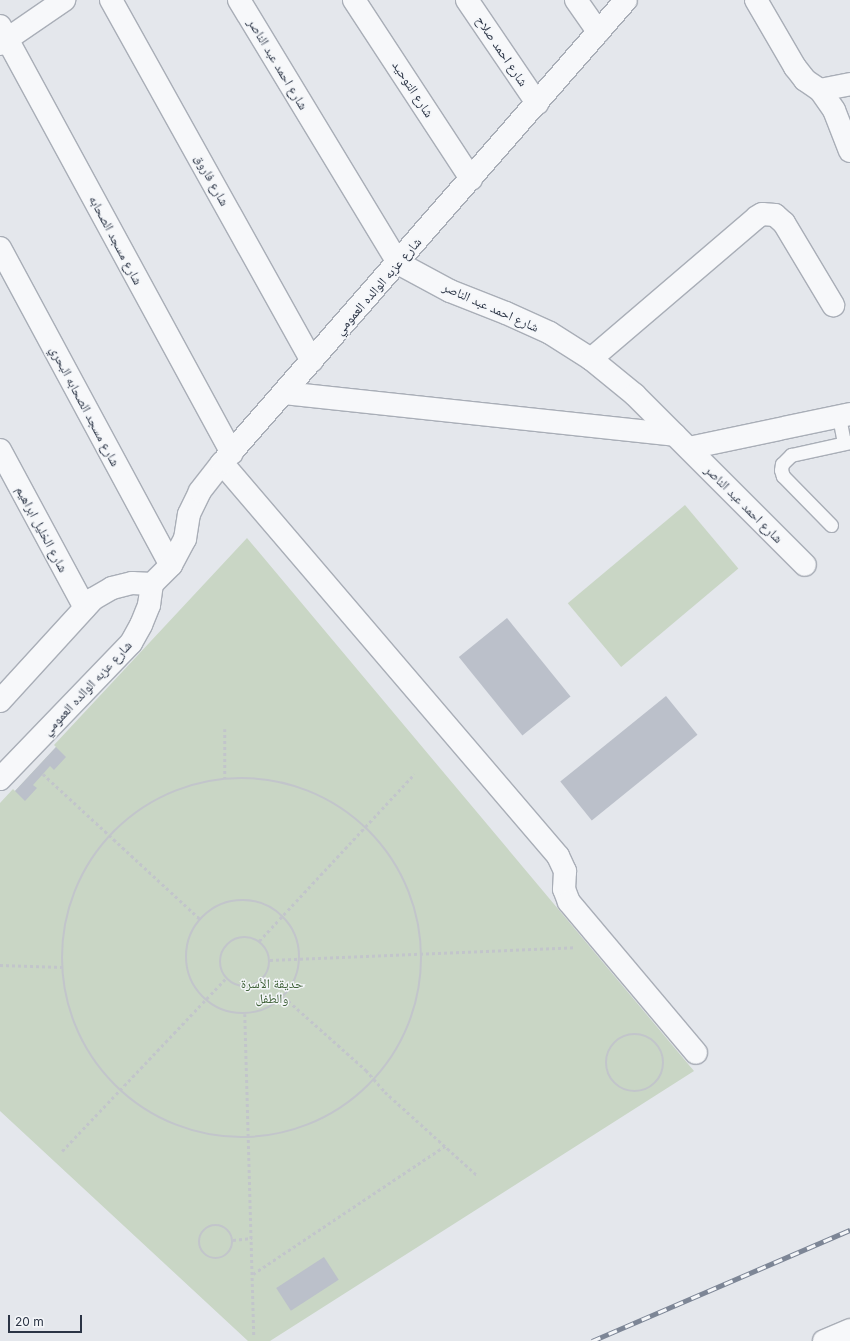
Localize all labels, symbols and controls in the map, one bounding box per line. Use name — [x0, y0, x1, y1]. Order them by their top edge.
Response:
street label: شارع احمد صلاح — [473, 13, 531, 89]
street label: شارع احمد عبد الناصر — [245, 16, 311, 112]
street label: شارع التوحيد — [389, 58, 437, 120]
street label: شارع فاروق — [191, 151, 233, 209]
street label: شارع مسجد الصحابه — [86, 193, 146, 287]
street label: شارع عزبه الوالده العمومي — [332, 234, 424, 338]
street label: شارع احمد عبد الناصر — [441, 279, 541, 335]
street label: شارع مسجد الصحابه البحري — [47, 343, 123, 469]
street label: شارع احمد عبد الناصر — [702, 462, 786, 546]
street label: شارع الخليل ابراهيم — [13, 483, 71, 575]
street label: شارع عزبه الوالده العمومي — [39, 637, 135, 739]
park label: حديقة الأسرة والطفل — [241, 976, 303, 1007]
scale bar — [10, 1307, 84, 1333]
text: 20 m — [15, 1314, 44, 1329]

